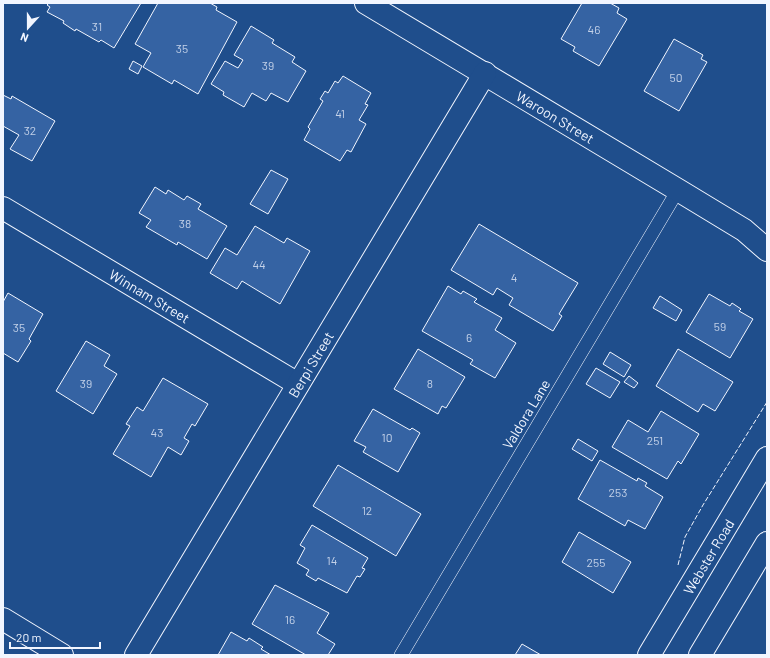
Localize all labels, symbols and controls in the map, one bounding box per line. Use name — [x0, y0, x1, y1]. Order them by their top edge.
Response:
north arrow — [8, 8, 48, 48]
house number: 31 — [92, 19, 102, 33]
house number: 46 — [588, 22, 600, 36]
text: N — [18, 30, 30, 45]
house number: 35 — [176, 41, 188, 55]
house number: 39 — [262, 58, 274, 72]
house number: 50 — [670, 70, 682, 84]
street label: Waroon Street — [514, 87, 598, 146]
house number: 41 — [335, 106, 345, 120]
house number: 32 — [24, 123, 36, 137]
house number: 38 — [179, 216, 191, 230]
house number: 44 — [252, 257, 266, 271]
street label: Winnam Street — [107, 265, 193, 326]
house number: 4 — [511, 270, 517, 284]
house number: 59 — [714, 319, 726, 333]
house number: 35 — [13, 320, 25, 334]
street label: Berpi Street — [284, 328, 337, 400]
house number: 6 — [466, 330, 472, 344]
house number: 39 — [80, 376, 92, 390]
house number: 8 — [427, 376, 433, 390]
street label: Valdora Lane — [499, 376, 553, 452]
house number: 43 — [151, 425, 163, 439]
house number: 10 — [382, 430, 392, 444]
house number: 251 — [647, 433, 663, 447]
house number: 253 — [609, 485, 627, 499]
house number: 12 — [362, 503, 372, 517]
street label: Webster Road — [679, 516, 737, 597]
house number: 14 — [327, 553, 337, 567]
house number: 255 — [587, 555, 605, 569]
house number: 16 — [285, 612, 295, 626]
scale bar — [10, 624, 100, 650]
text: 20 m — [16, 630, 42, 644]

